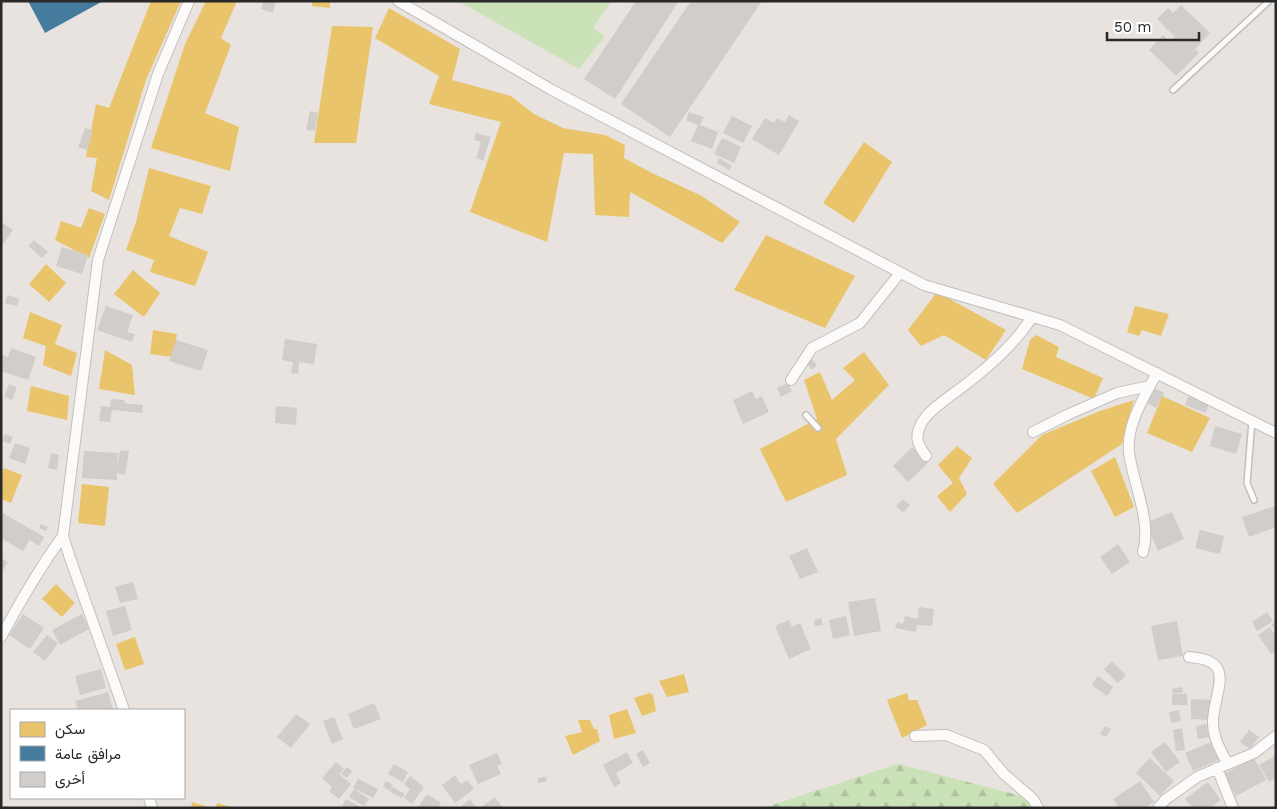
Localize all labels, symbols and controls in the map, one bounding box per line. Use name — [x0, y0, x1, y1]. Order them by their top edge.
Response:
scale bar — [1107, 10, 1200, 42]
text: 50 m — [1114, 18, 1151, 36]
legend — [10, 709, 185, 799]
text: سكن — [55, 720, 85, 739]
text: مرافق عامة — [55, 745, 121, 764]
text: أخرى — [55, 770, 85, 789]

